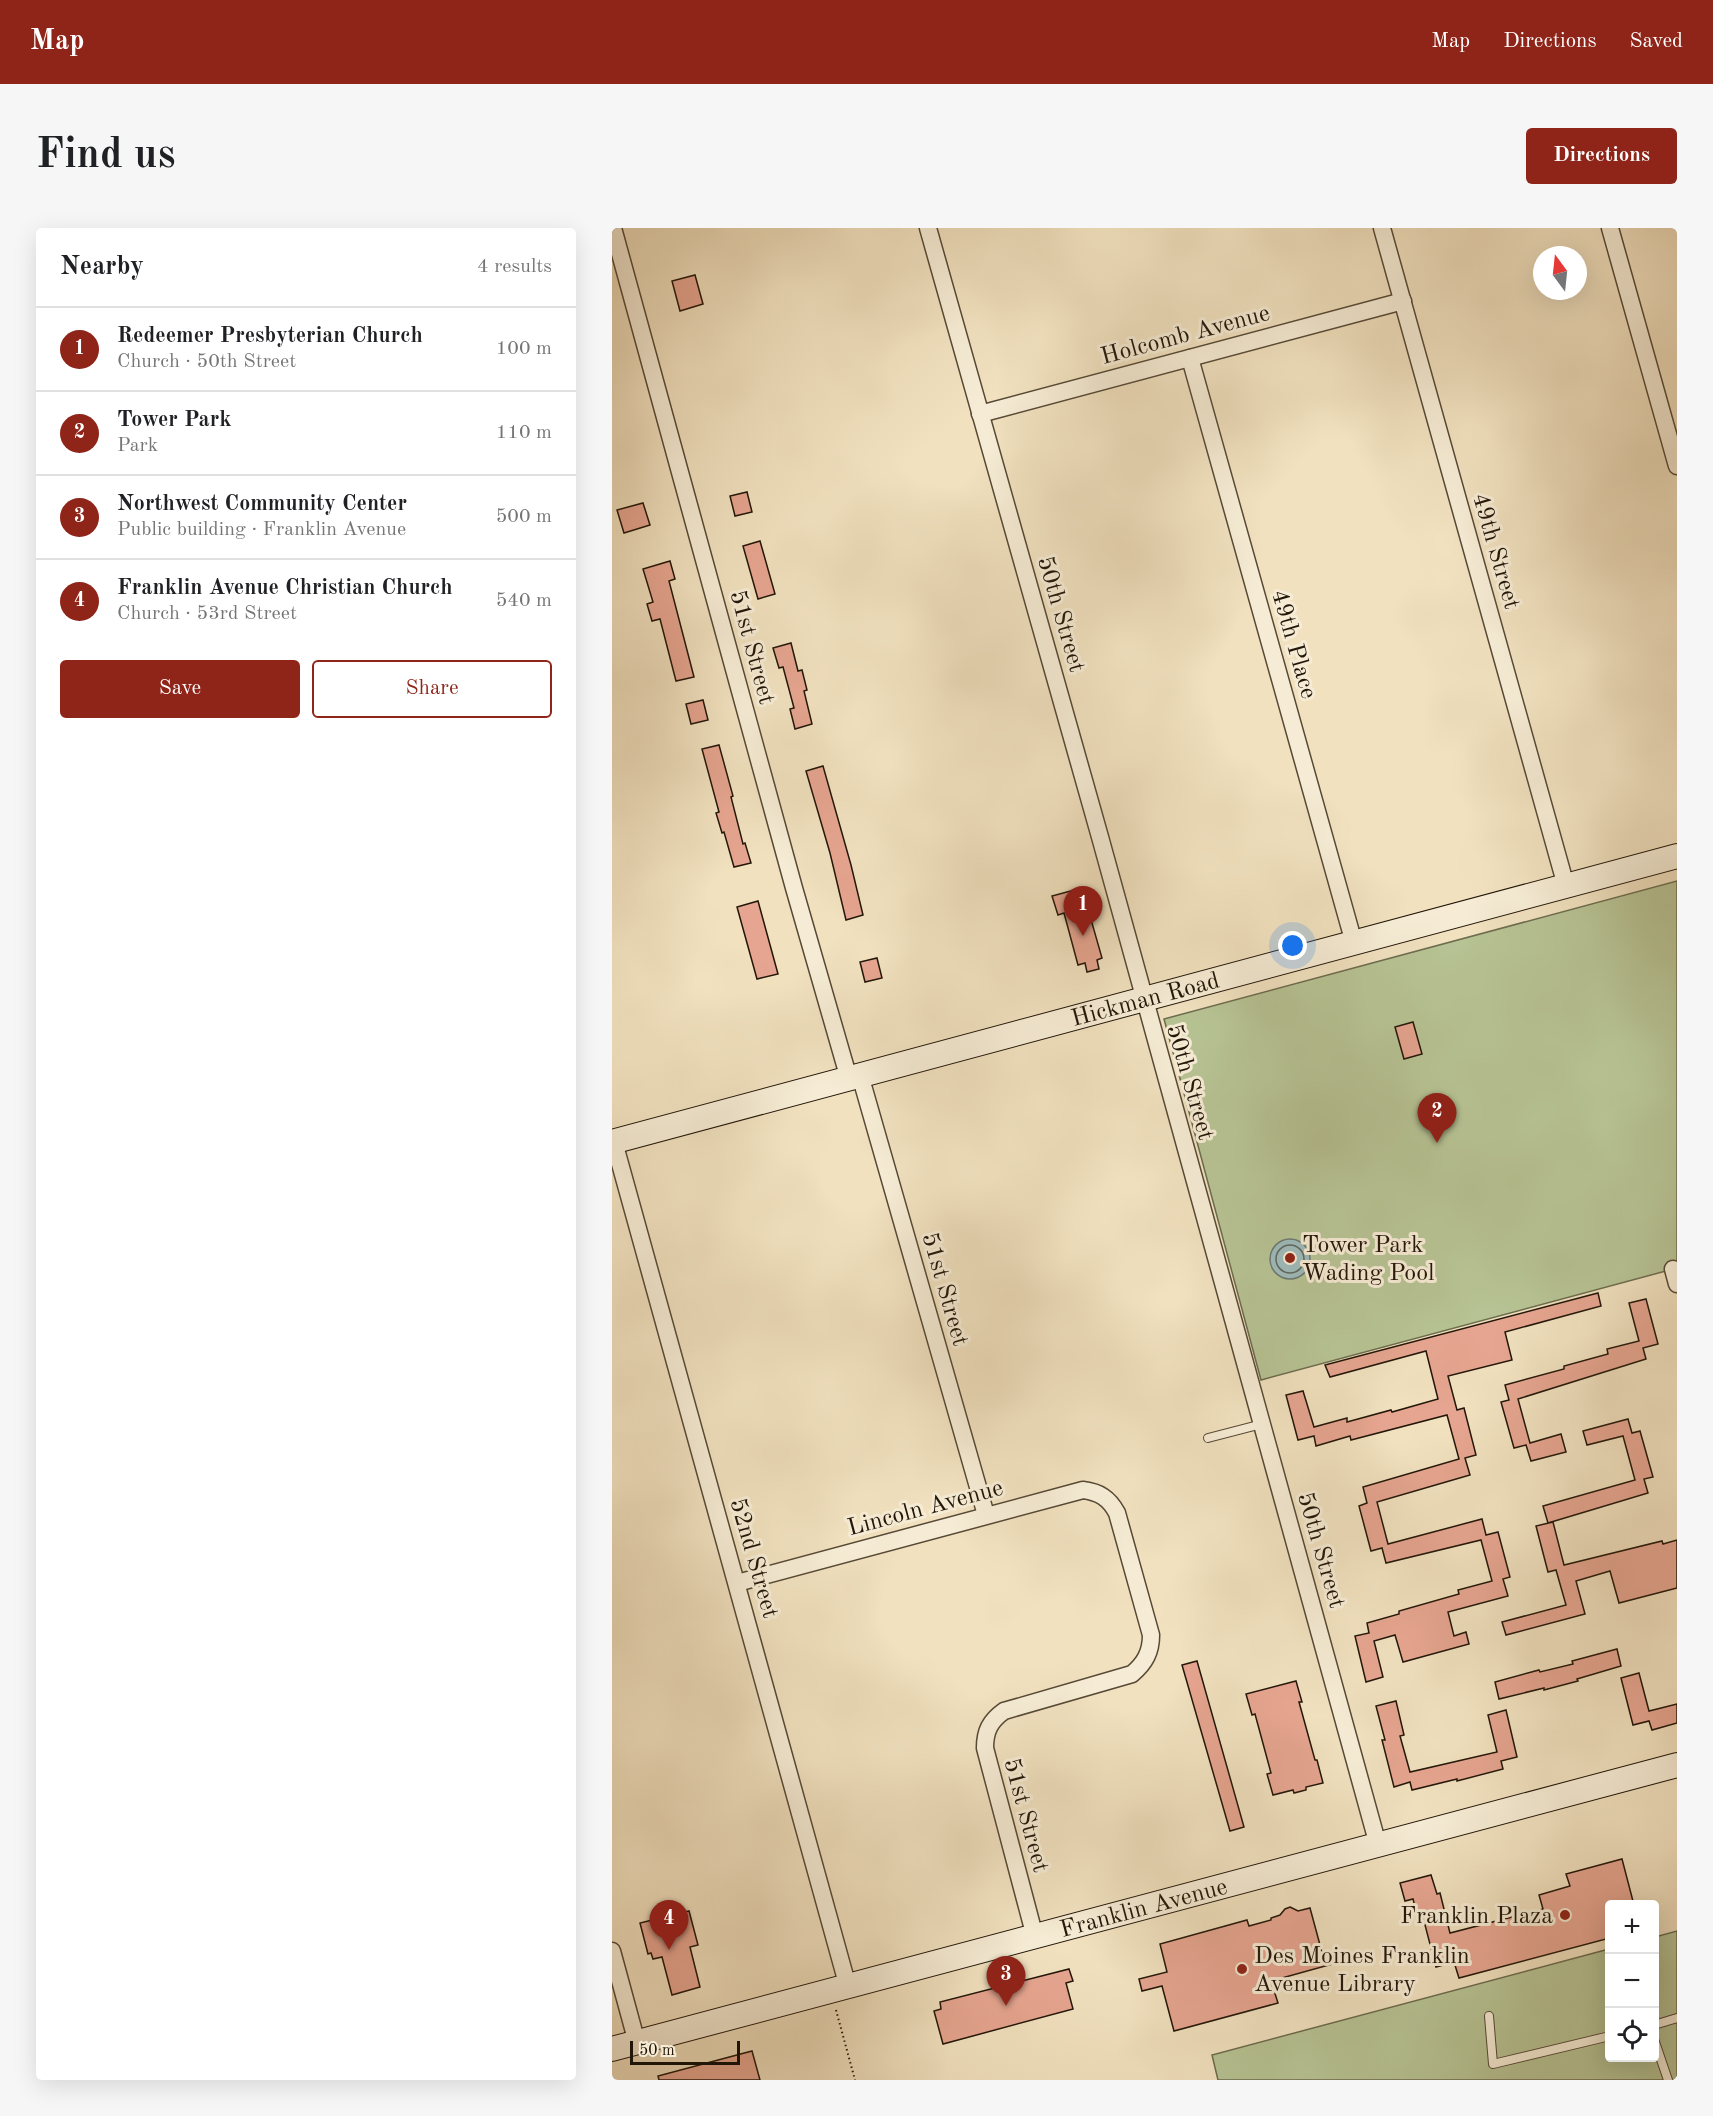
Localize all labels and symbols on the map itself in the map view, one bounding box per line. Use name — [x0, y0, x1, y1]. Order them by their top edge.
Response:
north arrow — [1533, 246, 1587, 300]
street label: Holcomb Avenue — [1098, 302, 1273, 370]
street label: 49th Street — [1467, 491, 1523, 612]
street label: 50th Street — [1032, 554, 1088, 675]
street label: 49th Place — [1266, 587, 1320, 702]
street label: 51st Street — [724, 588, 778, 707]
pin: 1 — [1064, 886, 1102, 936]
your location — [1278, 931, 1307, 960]
street label: Hickman Road — [1069, 969, 1222, 1032]
street label: 50th Street — [1161, 1022, 1217, 1143]
pin: 2 — [1418, 1094, 1456, 1143]
street label: 51st Street — [916, 1230, 972, 1349]
place label: Tower Park Wading Pool — [1302, 1234, 1435, 1286]
marker: Tower Park Wading Pool — [1283, 1251, 1297, 1265]
street label: Lincoln Avenue — [845, 1477, 1006, 1541]
street label: 50th Street — [1292, 1490, 1348, 1611]
street label: 52nd Street — [725, 1496, 782, 1621]
street label: 51st Street — [998, 1756, 1052, 1875]
street label: Franklin Avenue — [1058, 1875, 1230, 1943]
pin: 4 — [650, 1900, 688, 1950]
place label: Franklin Plaza — [1400, 1905, 1553, 1929]
marker: Franklin Plaza — [1558, 1908, 1572, 1922]
place label: Des Moines Franklin Avenue Library — [1254, 1945, 1470, 1997]
pin: 3 — [986, 1956, 1026, 2006]
marker: Des Moines Franklin Avenue Library — [1235, 1962, 1249, 1976]
scale bar — [630, 2038, 740, 2066]

